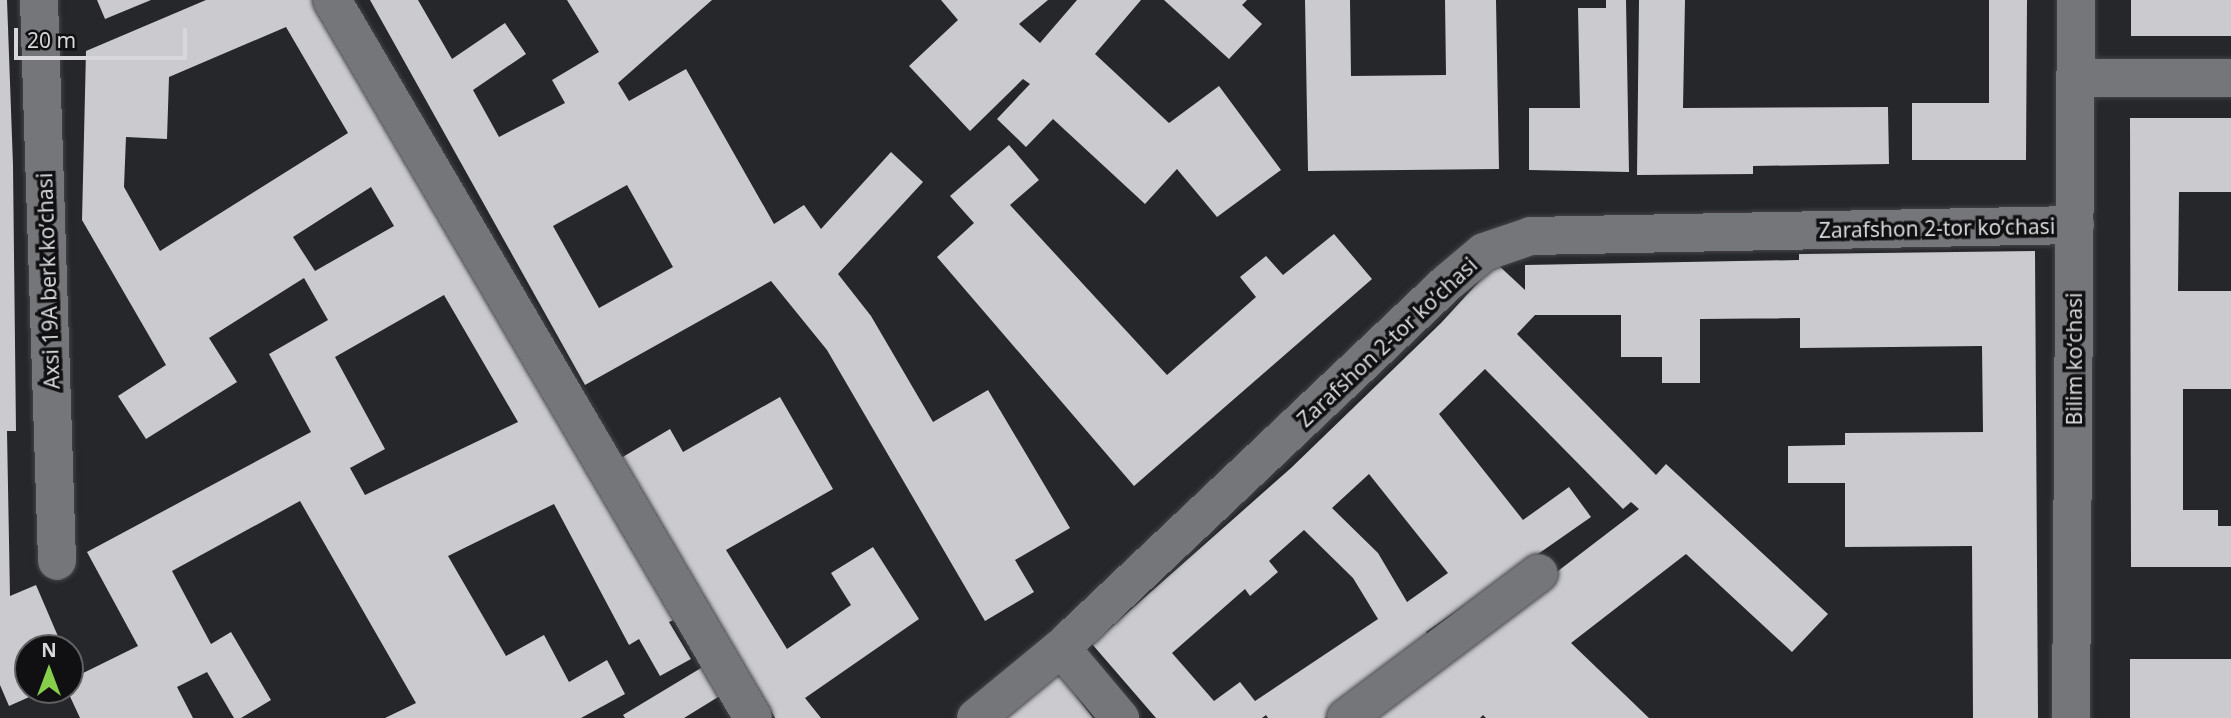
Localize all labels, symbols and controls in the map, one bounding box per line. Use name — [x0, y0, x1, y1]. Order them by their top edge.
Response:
scale bar — [18, 14, 191, 58]
text: 20 m — [27, 26, 76, 54]
street label: Аxsi 19А berk koʼchasi — [32, 172, 64, 390]
street label: Zarafshon 2-tor koʼchasi — [1819, 213, 2055, 243]
street label: Zarafshon 2-tor koʼchasi — [1292, 252, 1482, 432]
street label: Bilim koʻchasi — [2061, 293, 2087, 425]
north arrow — [14, 634, 84, 704]
text: N — [41, 637, 57, 663]

